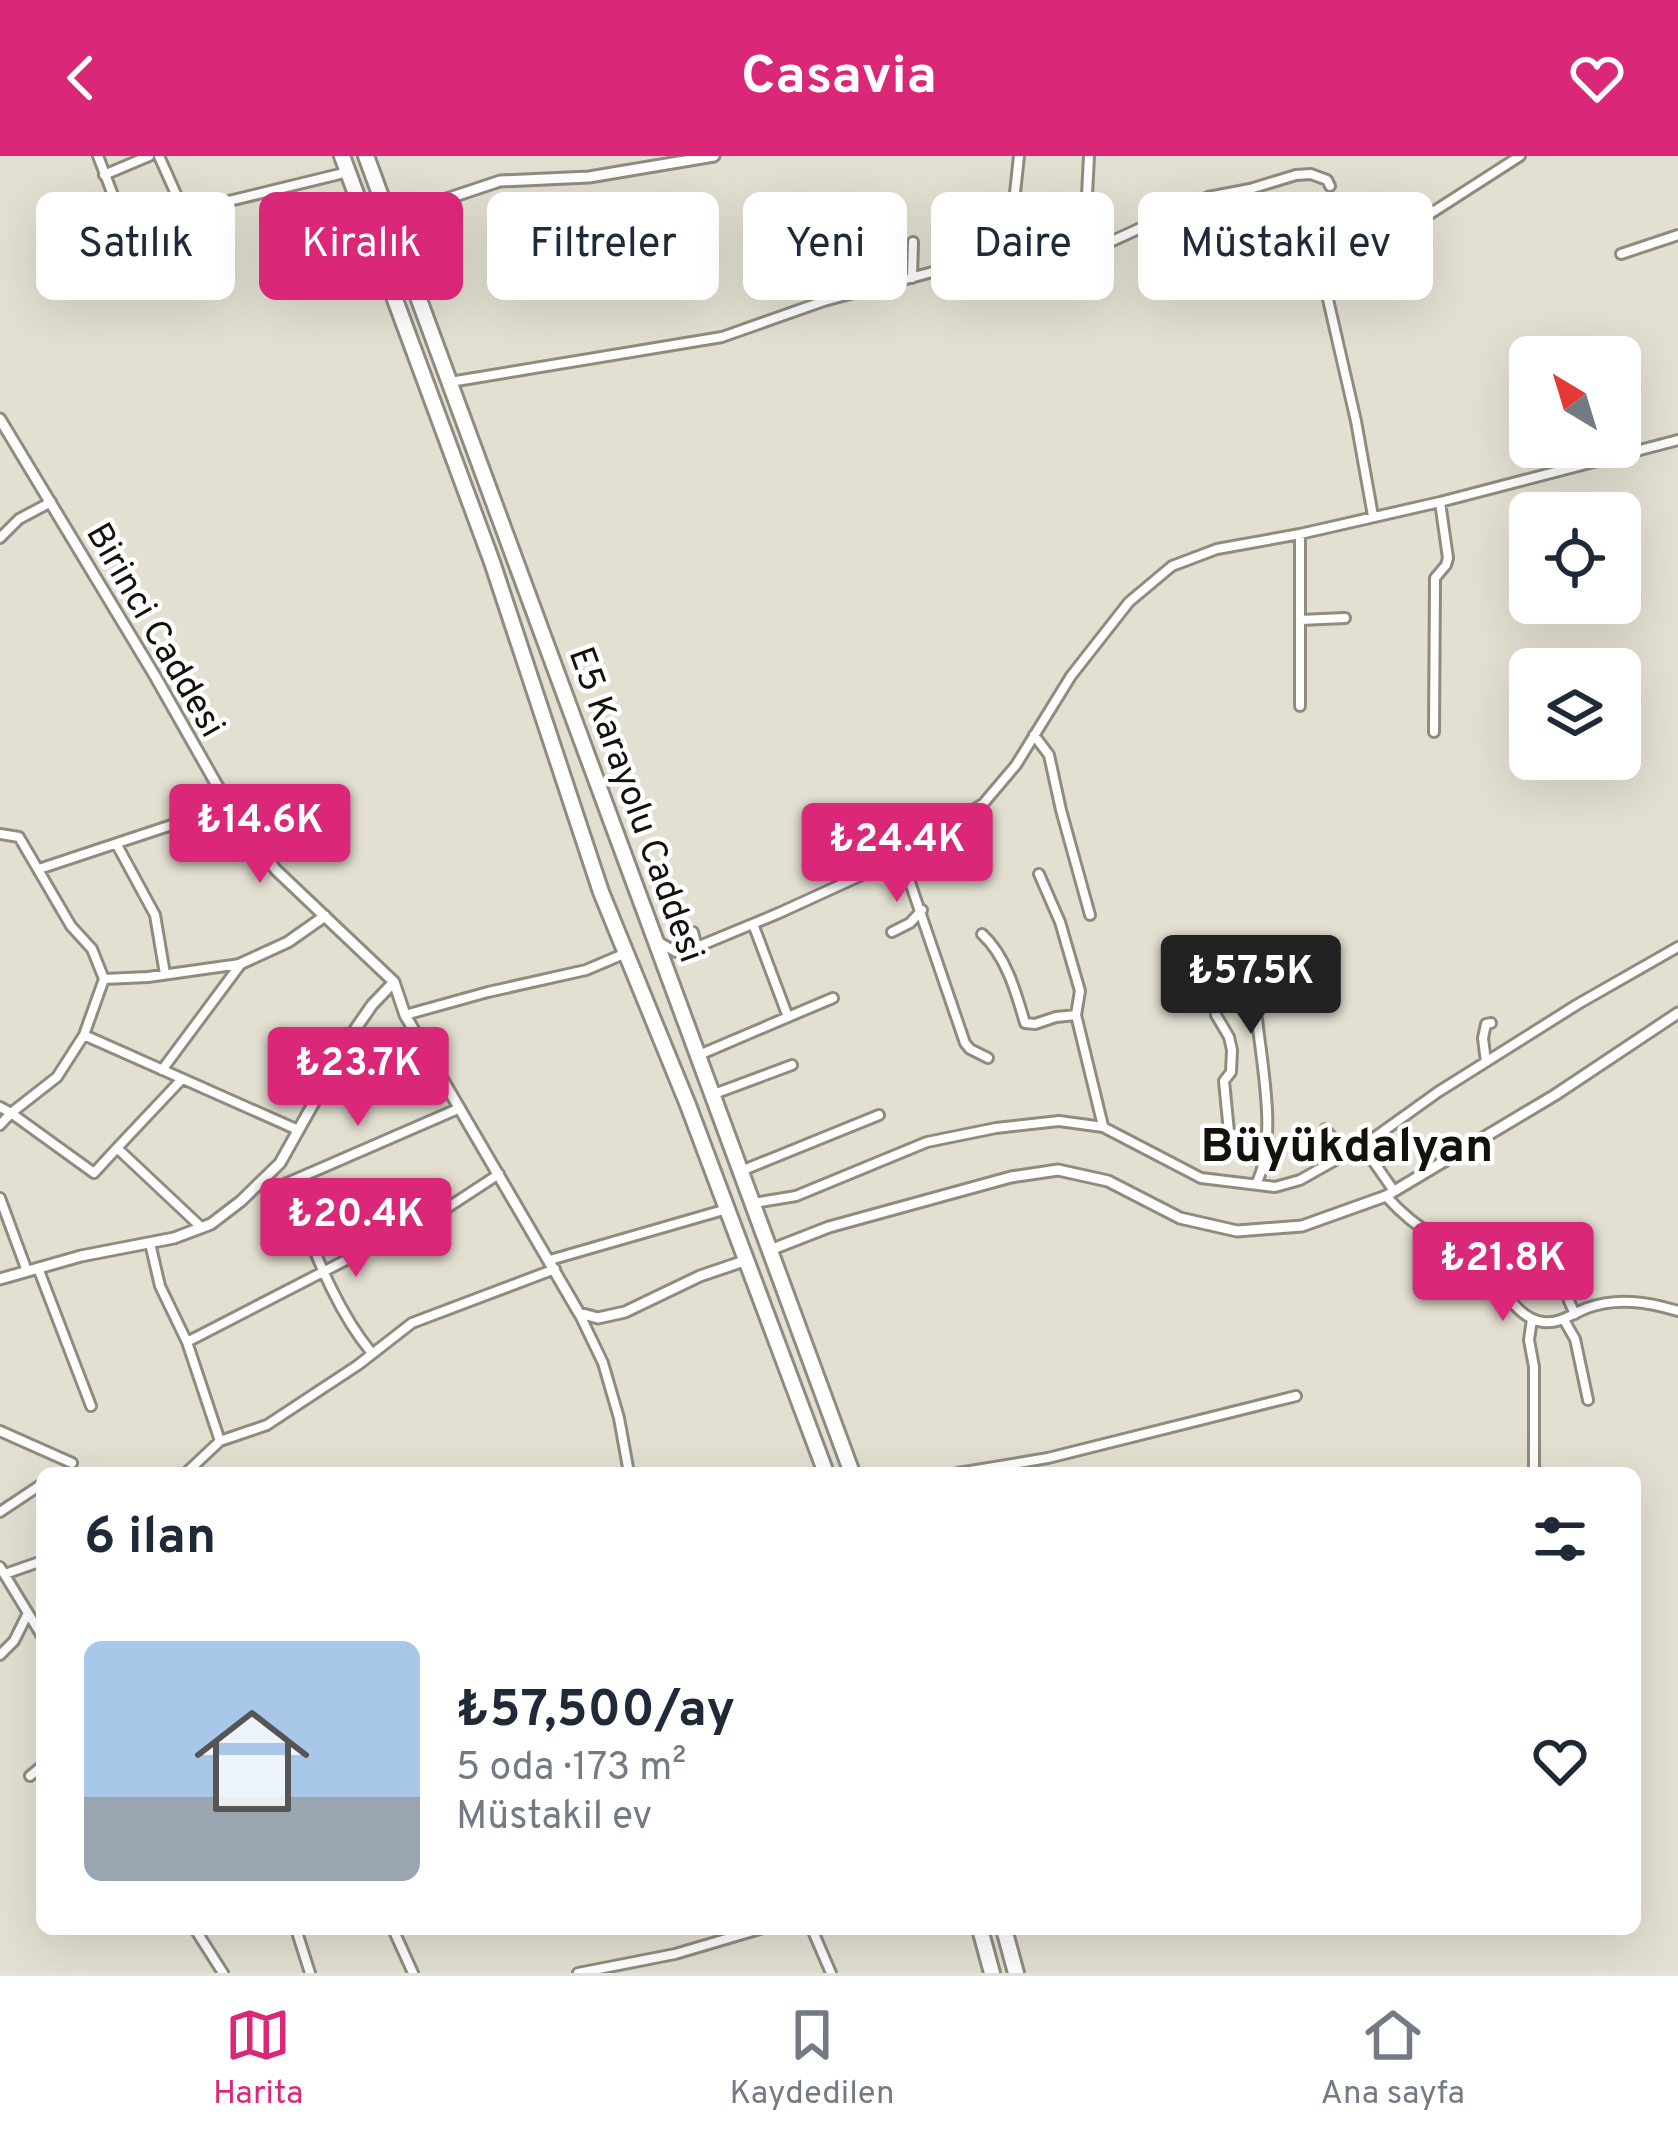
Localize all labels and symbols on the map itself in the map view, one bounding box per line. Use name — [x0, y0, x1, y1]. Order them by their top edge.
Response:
north arrow — [1509, 336, 1641, 468]
street label: Birinci Caddesi — [74, 515, 234, 747]
street label: E5 Karayolu Caddesi — [556, 641, 713, 969]
pin: ₺14.6K — [162, 784, 358, 886]
pin: ₺24.4K — [799, 803, 995, 905]
pin: ₺57.5K — [1153, 935, 1349, 1037]
pin: ₺23.7K — [260, 1027, 456, 1129]
district label: Büyükdalyan — [1201, 1119, 1493, 1179]
pin: ₺20.4K — [258, 1178, 454, 1280]
pin: ₺21.8K — [1405, 1222, 1601, 1324]

